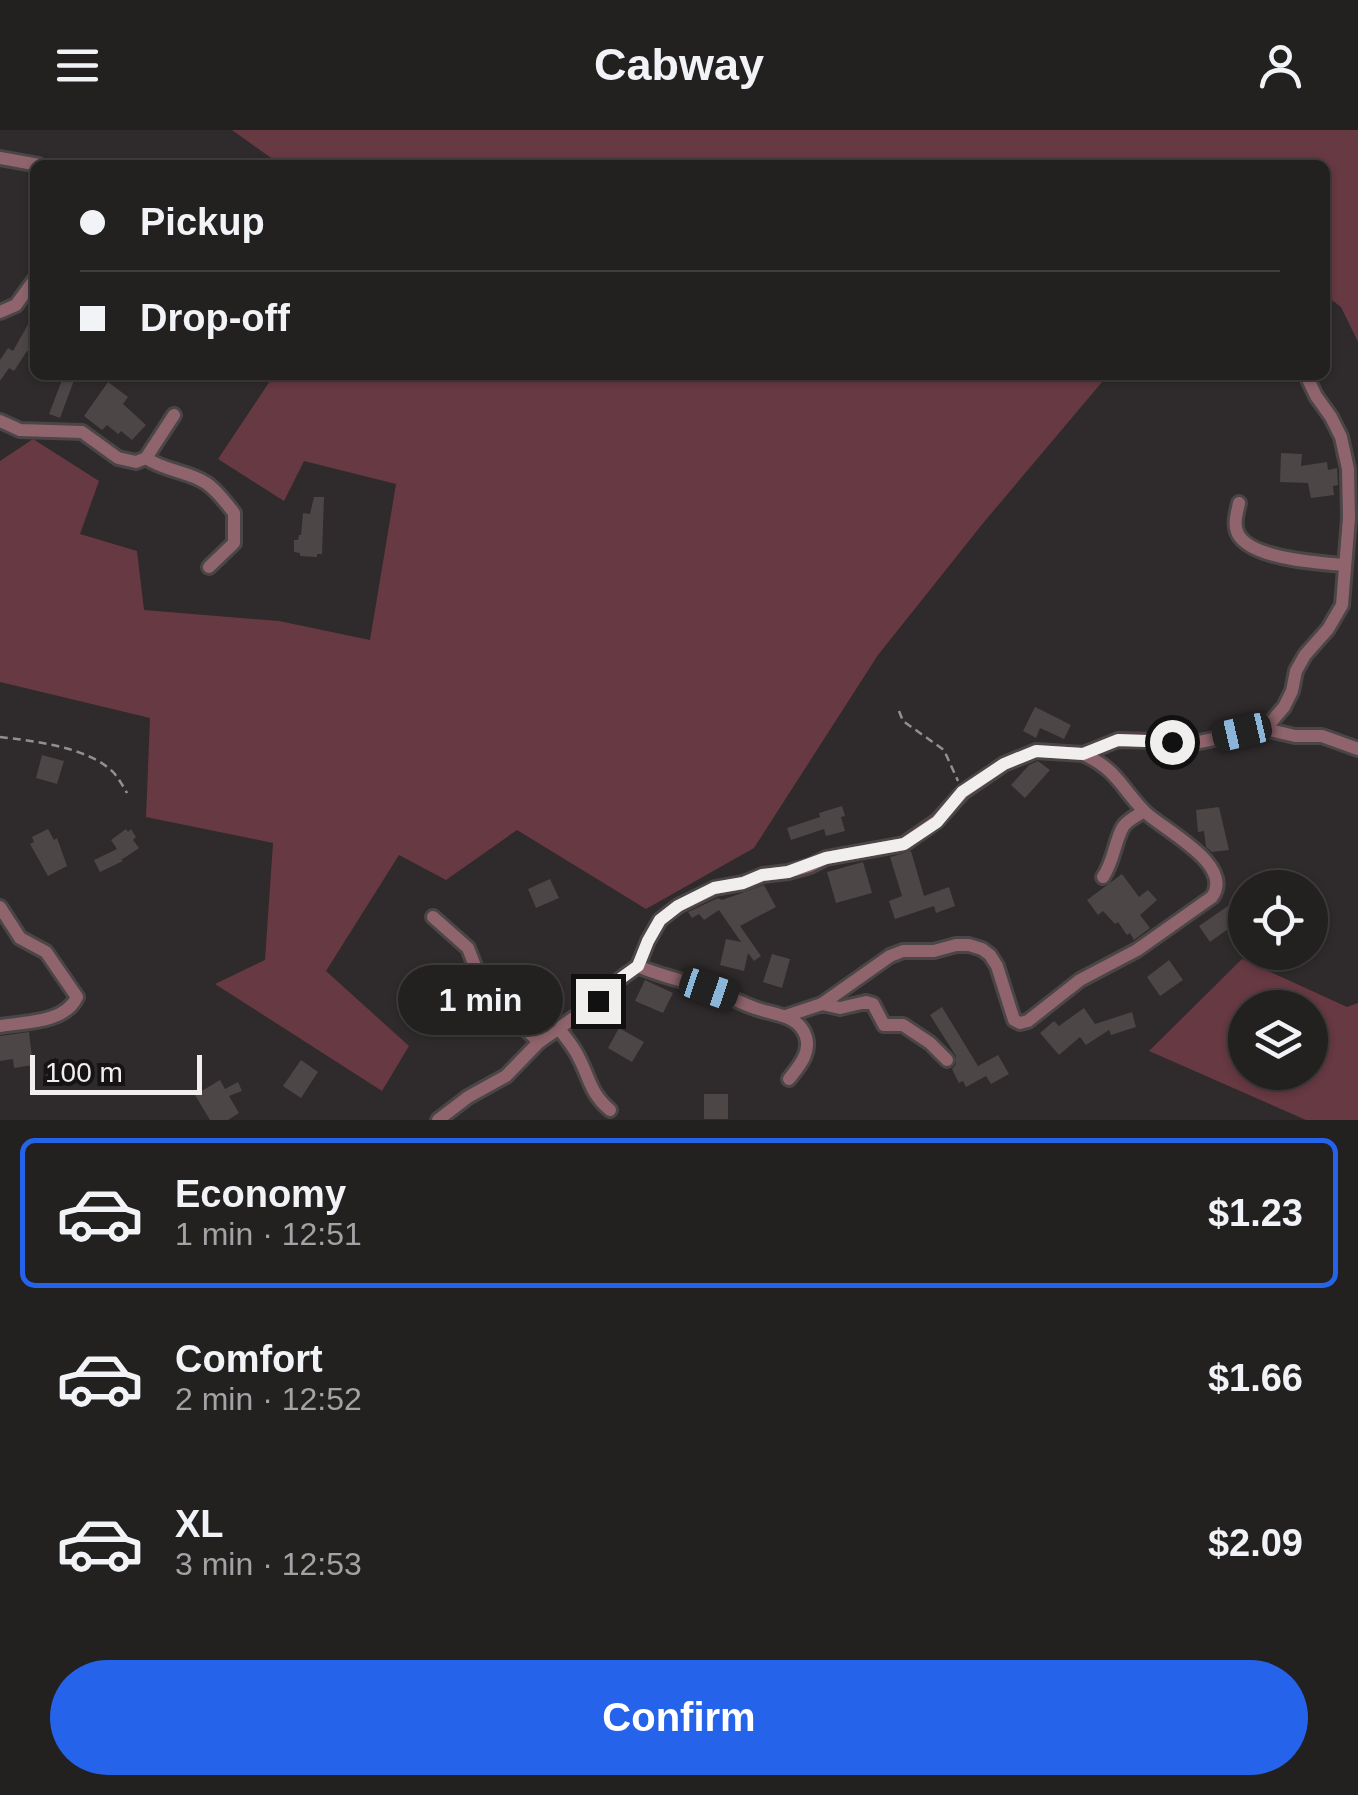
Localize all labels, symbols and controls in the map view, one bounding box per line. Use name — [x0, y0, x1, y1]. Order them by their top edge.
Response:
icon: menu — [50, 38, 105, 93]
icon: person — [1253, 38, 1308, 93]
text: Cabway — [594, 39, 764, 90]
text: Pickup — [140, 201, 265, 243]
text: Drop-off — [140, 297, 290, 339]
car — [1209, 711, 1275, 753]
route start — [1150, 720, 1195, 765]
map controls — [1228, 870, 1328, 1090]
button: locate — [1228, 870, 1328, 970]
car — [676, 965, 742, 1013]
callout: 1 min — [398, 966, 563, 1036]
route end — [576, 979, 621, 1024]
text: 1 min — [439, 982, 522, 1018]
button: layers — [1228, 990, 1328, 1090]
scale bar — [30, 1050, 202, 1094]
text: 100 m — [45, 1057, 123, 1088]
icon: car — [55, 1168, 145, 1258]
text: Economy — [175, 1173, 346, 1215]
text: $1.23 — [1208, 1192, 1303, 1234]
text: 1 min · 12:51 — [175, 1216, 362, 1252]
icon: car — [55, 1333, 145, 1423]
text: Comfort — [175, 1338, 323, 1380]
text: $1.66 — [1208, 1357, 1303, 1399]
text: 2 min · 12:52 — [175, 1381, 362, 1417]
icon: car — [55, 1498, 145, 1588]
text: XL — [175, 1503, 224, 1545]
text: $2.09 — [1208, 1522, 1303, 1564]
text: 3 min · 12:53 — [175, 1546, 362, 1582]
button: Confirm — [50, 1660, 1308, 1775]

